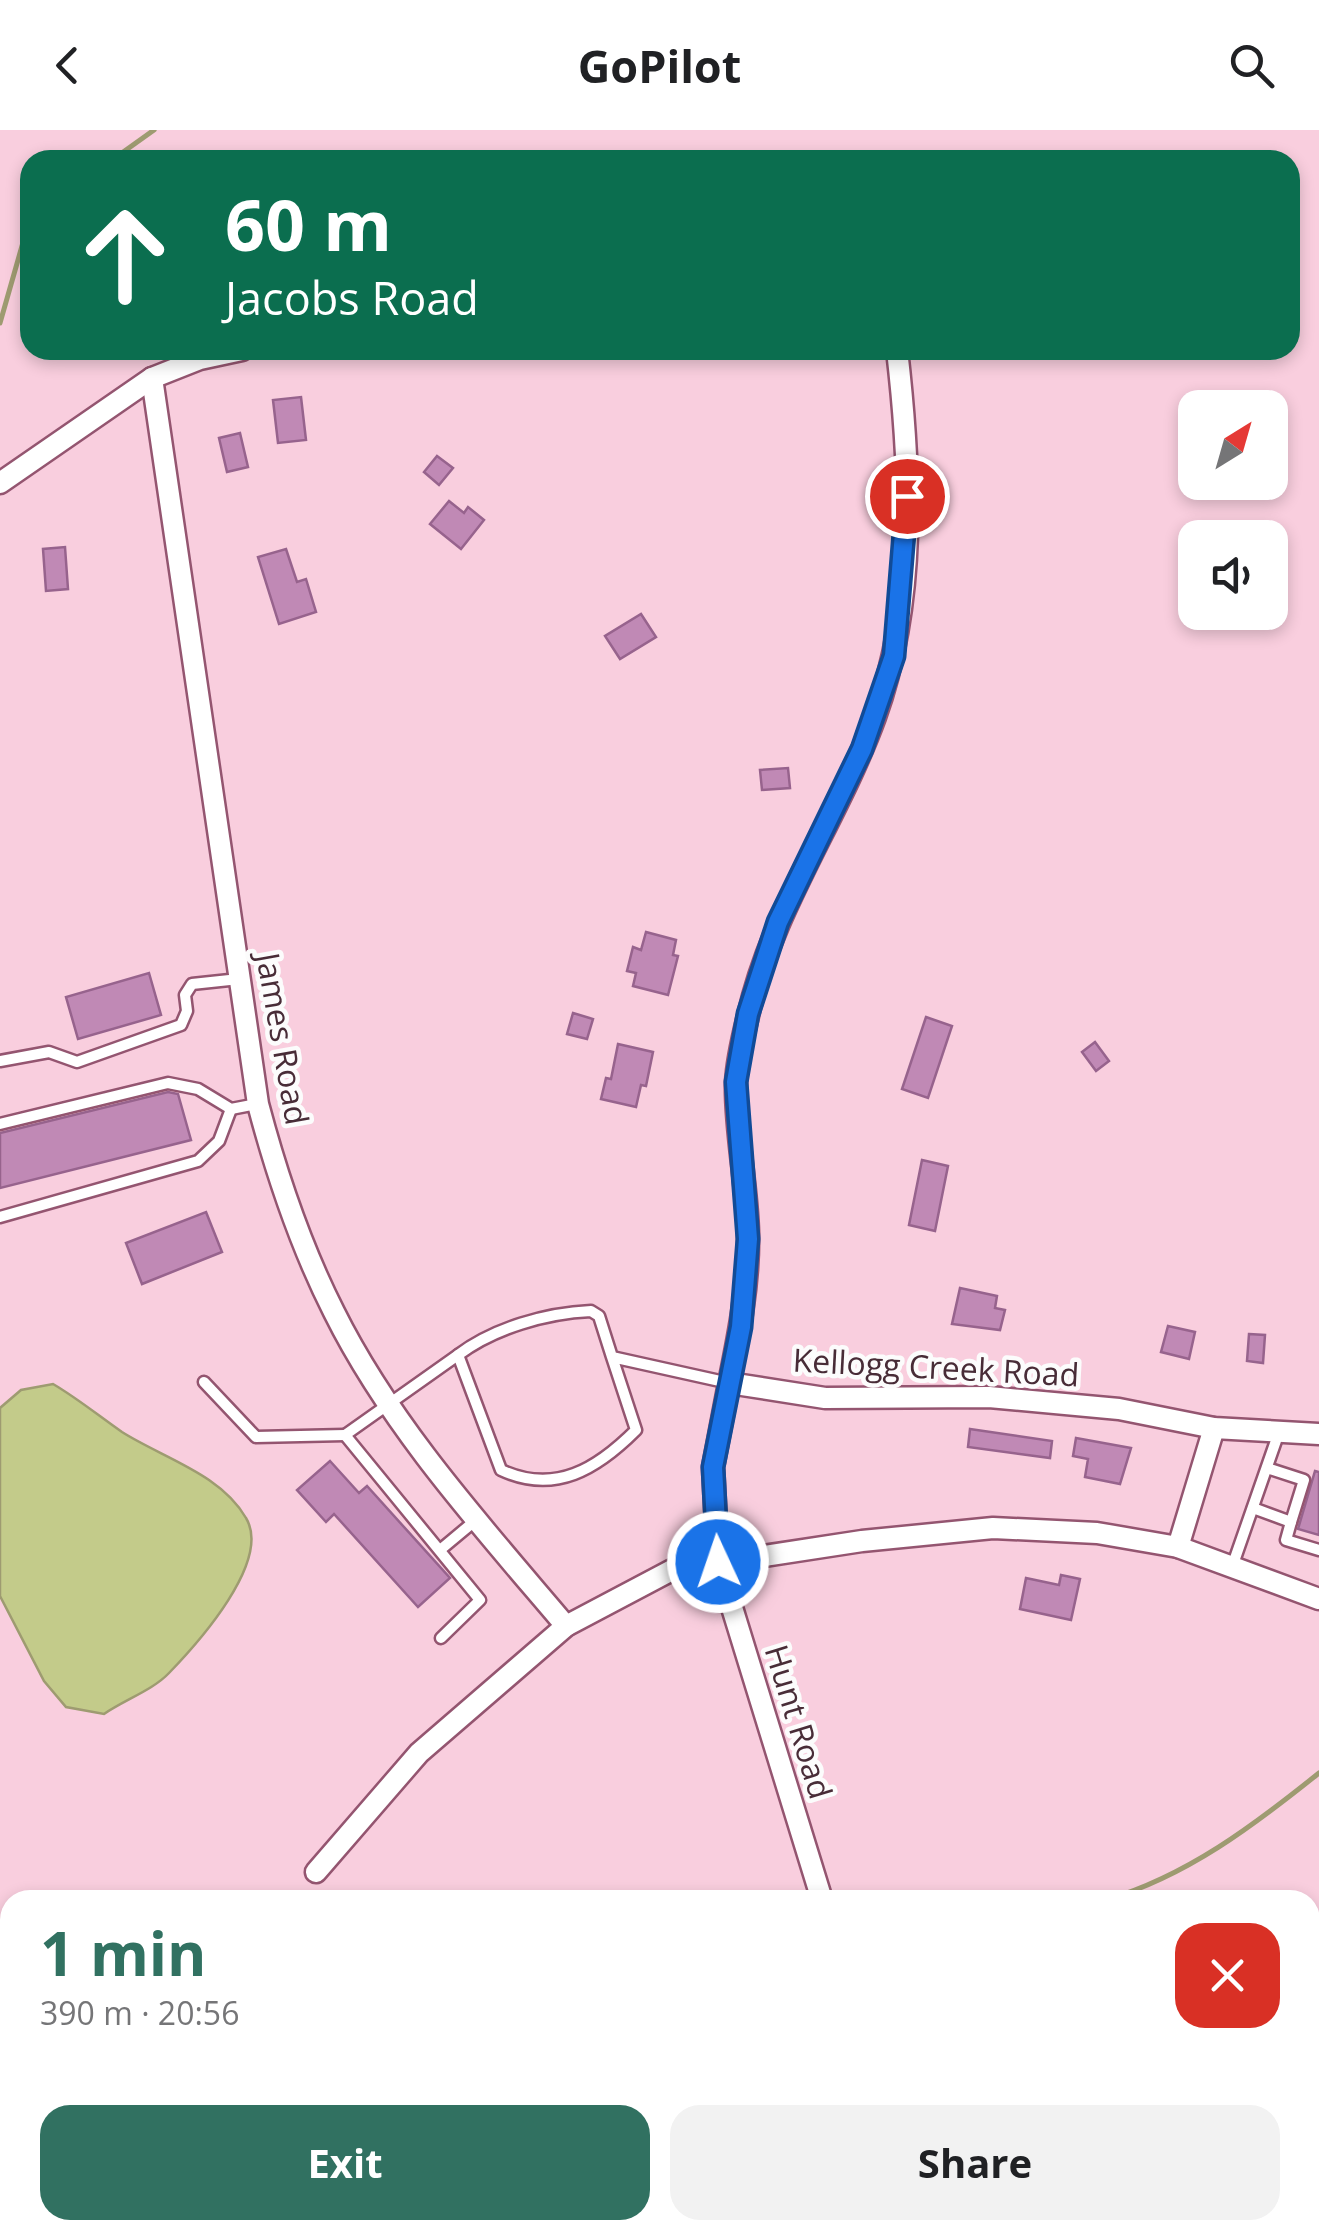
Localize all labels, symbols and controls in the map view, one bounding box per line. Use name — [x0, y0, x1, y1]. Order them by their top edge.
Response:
text: GoPilot — [578, 35, 741, 96]
icon: back — [40, 38, 95, 93]
icon: search — [1224, 38, 1279, 93]
text: 60 m — [225, 176, 392, 272]
icon: ahead — [60, 190, 190, 320]
text: Jacobs Road — [225, 267, 479, 328]
north arrow — [1178, 390, 1288, 500]
map controls — [1178, 390, 1288, 630]
pin — [865, 454, 950, 539]
icon: arrive — [880, 469, 935, 524]
button: sound — [1178, 520, 1288, 630]
street label: James Road — [247, 946, 320, 1128]
street label: Kellogg Creek Road — [792, 1338, 1080, 1395]
position arrow — [666, 1510, 770, 1614]
street label: Hunt Road — [756, 1639, 843, 1804]
text: 1 min — [40, 1912, 207, 1994]
button: close — [1175, 1923, 1280, 2028]
text: 390 m · 20:56 — [40, 1991, 239, 2034]
button: Exit — [40, 2105, 650, 2220]
button: Share — [670, 2105, 1280, 2220]

